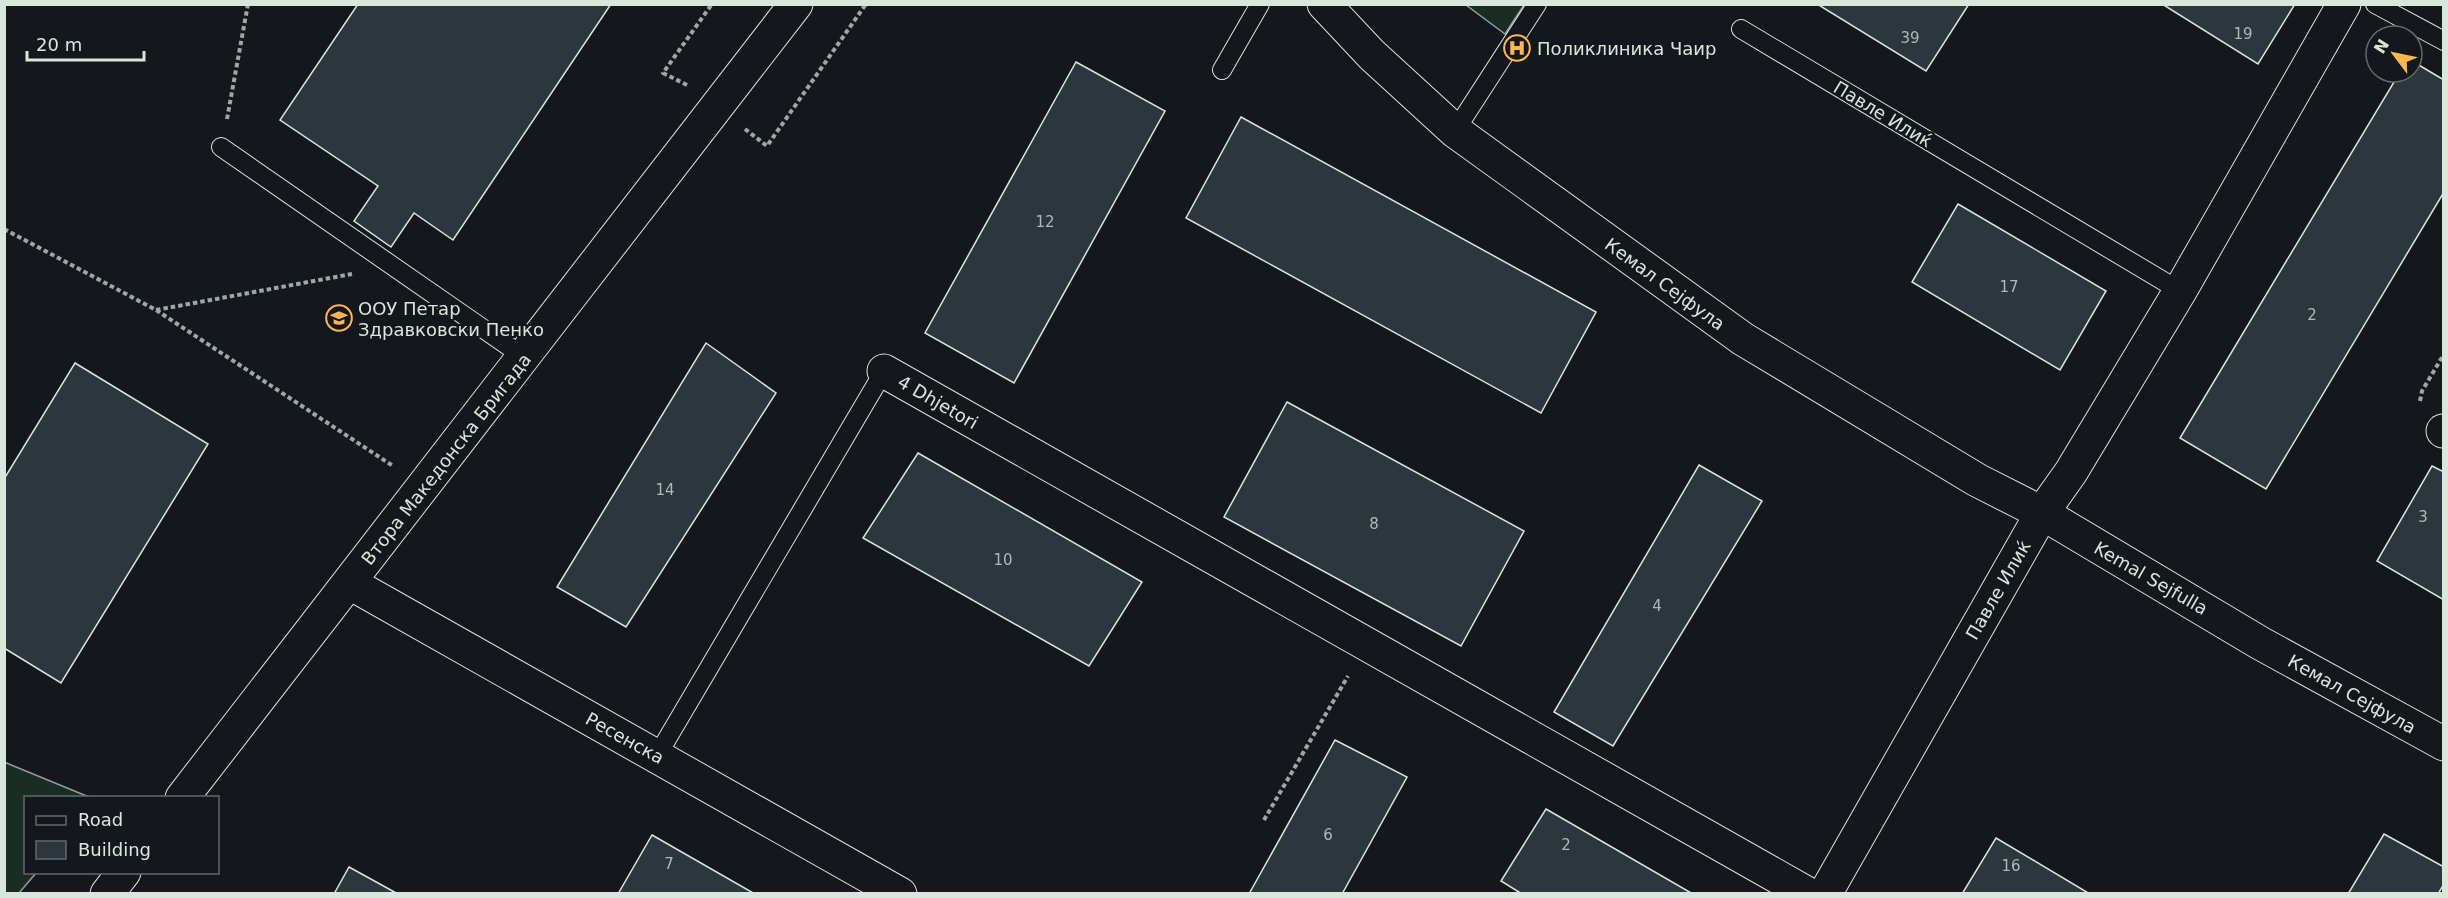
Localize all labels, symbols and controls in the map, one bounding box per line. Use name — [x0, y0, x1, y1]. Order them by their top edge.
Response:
scale bar — [27, 24, 144, 62]
north arrow — [2364, 24, 2424, 84]
house number: 19 — [2233, 25, 2253, 43]
house number: 39 — [1900, 29, 1920, 47]
hospital icon: Поликлиника Чаир — [1502, 33, 1532, 63]
text: 20 m — [36, 34, 82, 55]
text: N — [2370, 36, 2393, 57]
place label: Поликлиника Чаир — [1537, 38, 1716, 59]
street label: Павле Илиќ — [1830, 76, 1936, 152]
house number: 12 — [1035, 213, 1055, 231]
street label: Кемал Сејфула — [1601, 234, 1729, 334]
house number: 17 — [1999, 278, 2019, 296]
place label: ООУ Петар Здравковски Пенко — [358, 298, 544, 340]
school or university icon: ООУ Петар Здравковски Пенко — [324, 303, 354, 333]
house number: 2 — [2307, 306, 2317, 324]
street label: Втора Македонска Бригада — [357, 349, 535, 569]
street label: 4 Dhjetori — [894, 371, 982, 433]
house number: 14 — [655, 481, 675, 499]
house number: 3 — [2418, 508, 2428, 526]
house number: 8 — [1369, 515, 1379, 533]
street label: Павле Илиќ — [1961, 537, 2035, 643]
street label: Kemal Sejfulla — [2091, 537, 2211, 619]
house number: 10 — [993, 551, 1013, 569]
house number: 4 — [1652, 597, 1662, 615]
street label: Кемал Сејфула — [2284, 650, 2420, 738]
street label: Ресенска — [582, 708, 668, 768]
legend — [24, 796, 219, 874]
text: Road — [78, 809, 123, 830]
house number: 6 — [1323, 826, 1333, 844]
house number: 2 — [1561, 836, 1571, 854]
text: Building — [78, 839, 151, 860]
house number: 7 — [664, 855, 674, 873]
house number: 16 — [2001, 857, 2021, 875]

